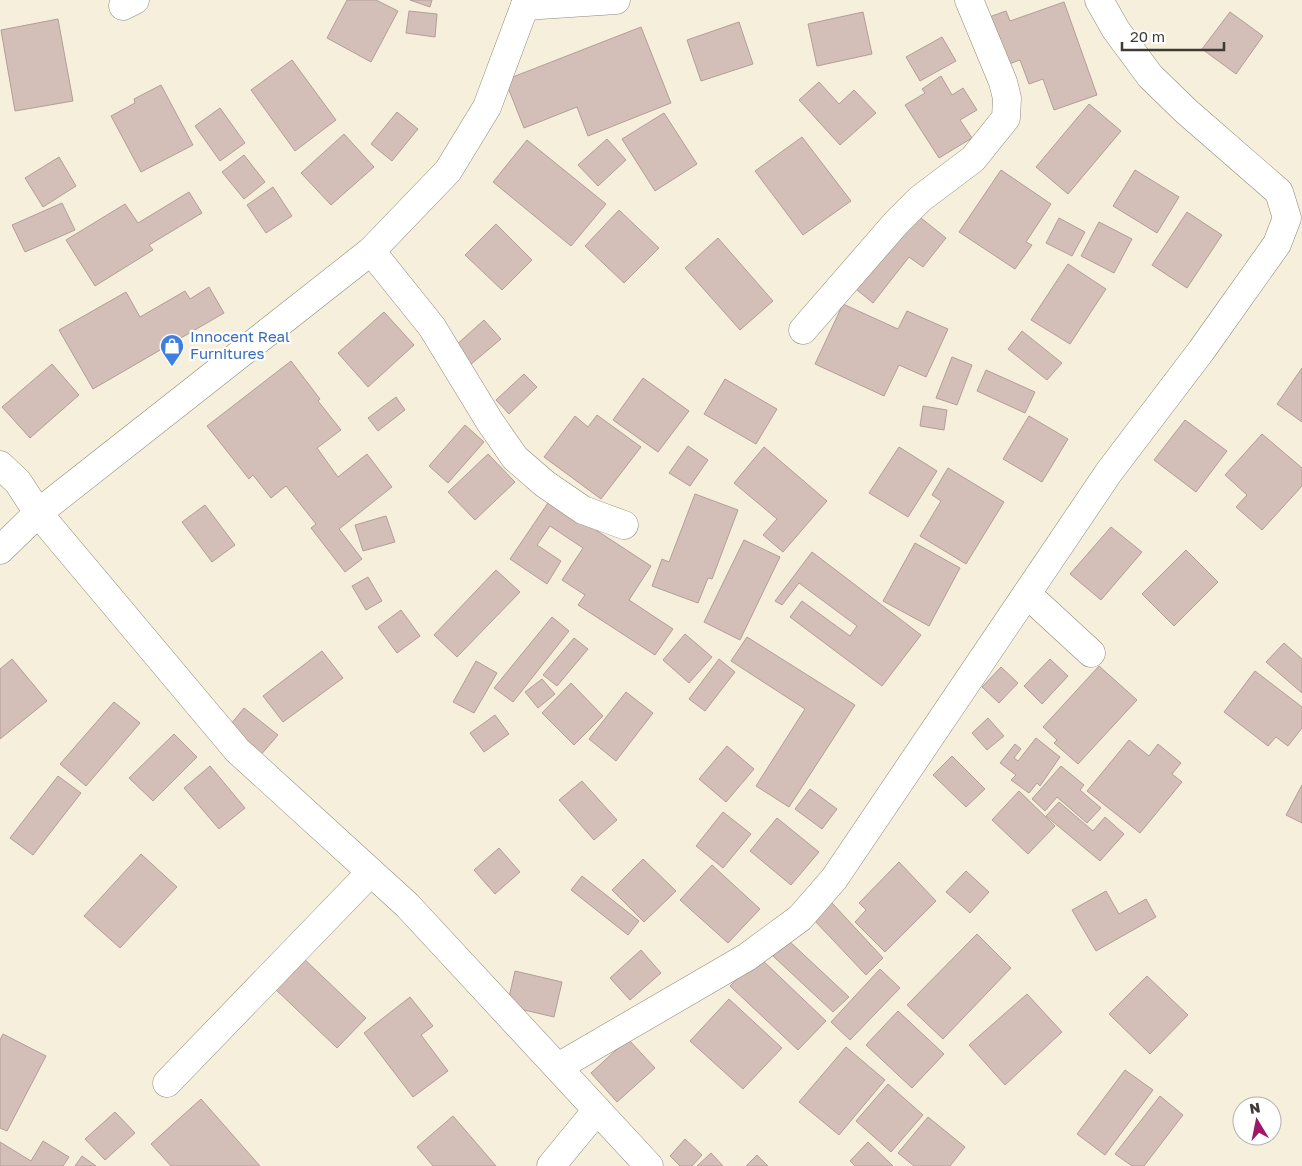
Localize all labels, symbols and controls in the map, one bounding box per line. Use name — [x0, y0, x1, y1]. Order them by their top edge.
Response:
scale bar — [1122, 20, 1224, 52]
text: 20 m — [1130, 27, 1165, 45]
place label: Innocent Real Furnitures — [190, 327, 290, 362]
shop icon: Innocent Real Furnitures — [159, 333, 185, 367]
north arrow — [1232, 1096, 1282, 1146]
text: N — [1248, 1098, 1261, 1117]

